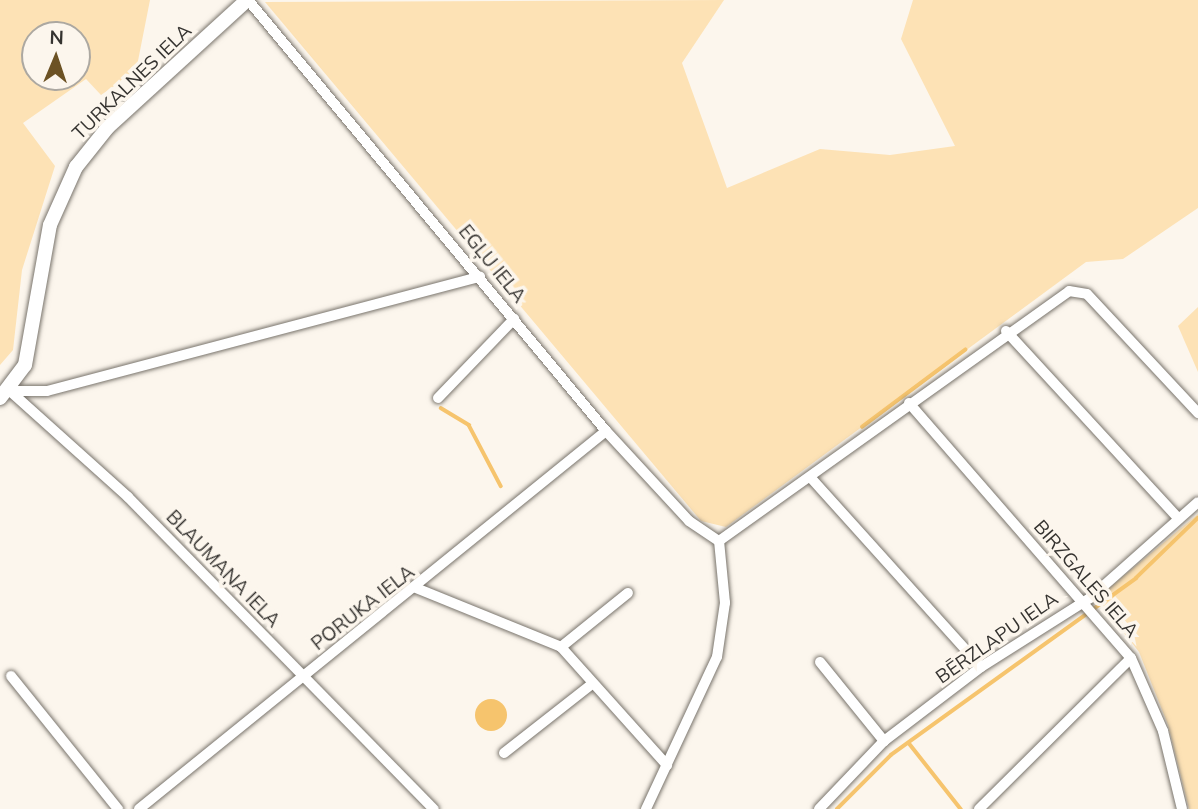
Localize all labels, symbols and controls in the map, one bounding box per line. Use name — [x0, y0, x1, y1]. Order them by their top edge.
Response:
street label: TURKALNES IELA — [68, 20, 196, 144]
north arrow — [21, 21, 91, 91]
text: N — [49, 25, 64, 49]
street label: EGĻU IELA — [454, 220, 530, 308]
street label: BLAUMAŅA IELA — [161, 506, 285, 632]
street label: BIRZGALES IELA — [1029, 516, 1143, 642]
street label: PORUKA IELA — [307, 561, 419, 655]
street label: BĒRZLAPU IELA — [932, 587, 1062, 689]

